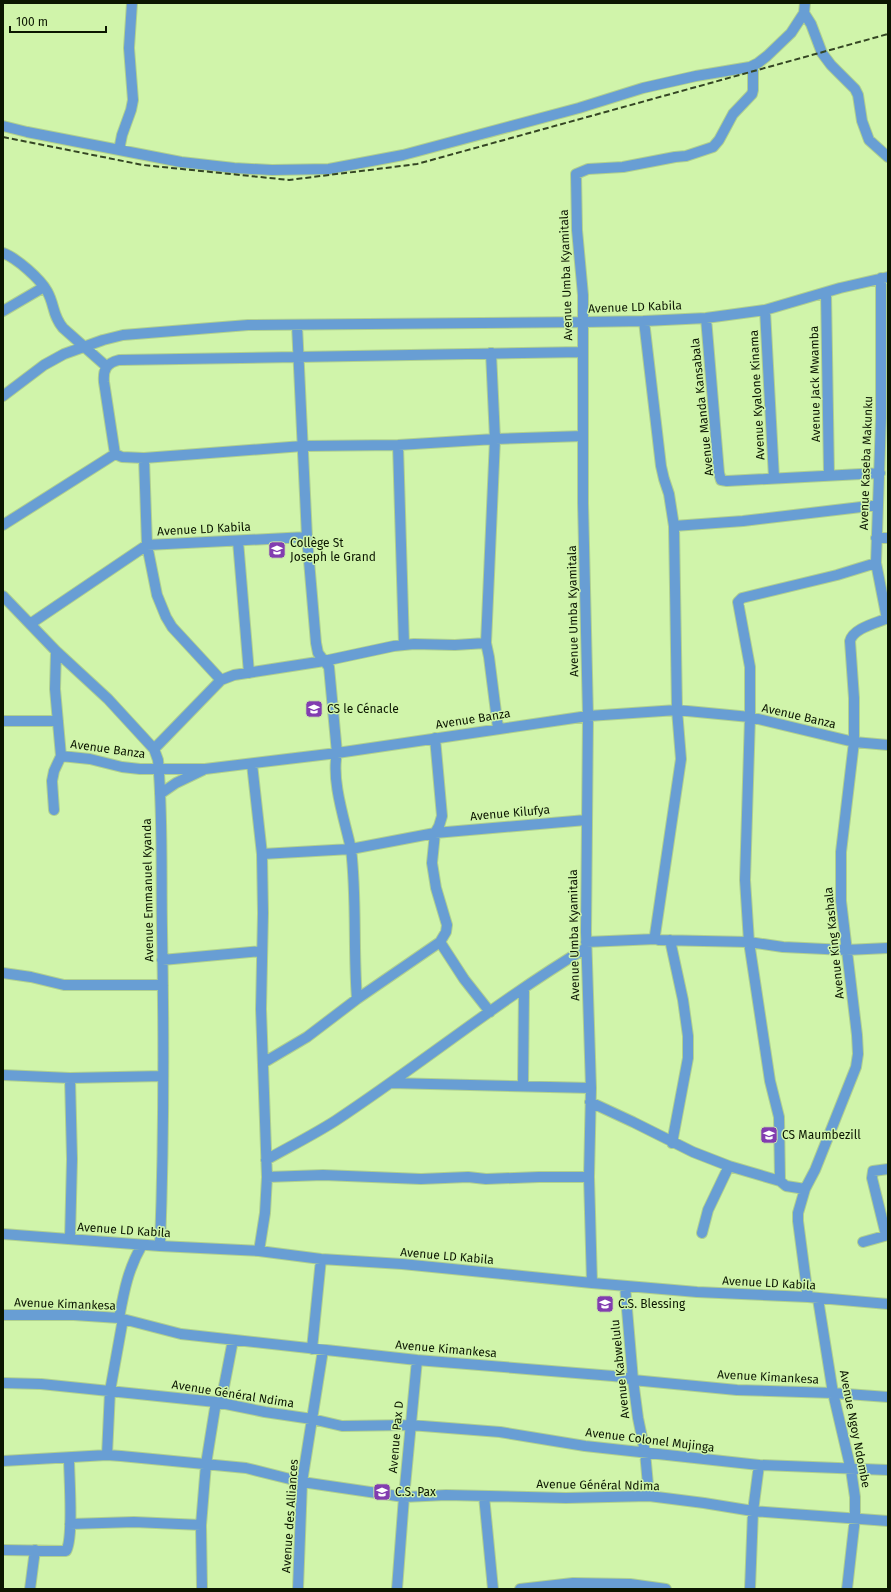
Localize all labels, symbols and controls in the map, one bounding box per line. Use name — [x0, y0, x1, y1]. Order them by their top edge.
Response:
scale bar — [10, 8, 106, 34]
text: 100 m — [16, 15, 48, 29]
street label: Avenue Umba Kyamitala — [557, 209, 575, 341]
street label: Avenue LD Kabila — [588, 298, 682, 316]
street label: Avenue Jack Mwamba — [807, 326, 823, 442]
street label: Avenue Kyalone Kinama — [747, 330, 767, 460]
street label: Avenue Manda Kansabala — [688, 337, 716, 477]
street label: Avenue Kaseba Makunku — [857, 396, 875, 530]
street label: Avenue LD Kabila — [157, 520, 251, 538]
place label: Collège St Joseph le Grand — [290, 536, 376, 564]
school or university icon: Collège St Joseph le Grand — [267, 540, 287, 560]
street label: Avenue Umba Kyamitala — [565, 545, 581, 677]
school or university icon: CS le Cénacle — [304, 699, 324, 719]
street label: Avenue Banza — [761, 701, 837, 731]
place label: CS le Cénacle — [327, 702, 399, 716]
street label: Avenue Banza — [435, 706, 511, 732]
street label: Avenue Banza — [70, 737, 146, 761]
street label: Avenue Kilufya — [469, 803, 551, 823]
street label: Avenue Emmanuel Kyanda — [140, 818, 156, 962]
street label: Avenue Umba Kyamitala — [566, 869, 582, 1001]
street label: Avenue King Kashala — [821, 886, 847, 1000]
school or university icon: CS Maumbezill — [759, 1125, 779, 1145]
place label: CS Maumbezill — [782, 1128, 861, 1142]
street label: Avenue LD Kabila — [77, 1220, 171, 1240]
street label: Avenue LD Kabila — [400, 1245, 494, 1267]
street label: Avenue LD Kabila — [722, 1274, 816, 1292]
school or university icon: C.S. Blessing — [595, 1294, 615, 1314]
street label: Avenue Kimankesa — [14, 1295, 116, 1313]
place label: C.S. Blessing — [618, 1297, 686, 1311]
street label: Avenue Kabwelulu — [608, 1319, 632, 1419]
street label: Avenue Kimankesa — [395, 1338, 497, 1360]
street label: Avenue Kimankesa — [717, 1367, 819, 1387]
street label: Avenue Ngoy Ndombe — [837, 1369, 873, 1489]
street label: Avenue Général Ndima — [171, 1377, 295, 1411]
street label: Avenue Pax D — [386, 1400, 406, 1474]
street label: Avenue Colonel Mujinga — [585, 1425, 715, 1455]
street label: Avenue des Alliances — [279, 1458, 301, 1573]
street label: Avenue Général Ndima — [536, 1477, 660, 1493]
school or university icon: C.S. Pax — [372, 1482, 392, 1502]
place label: C.S. Pax — [395, 1485, 436, 1499]

